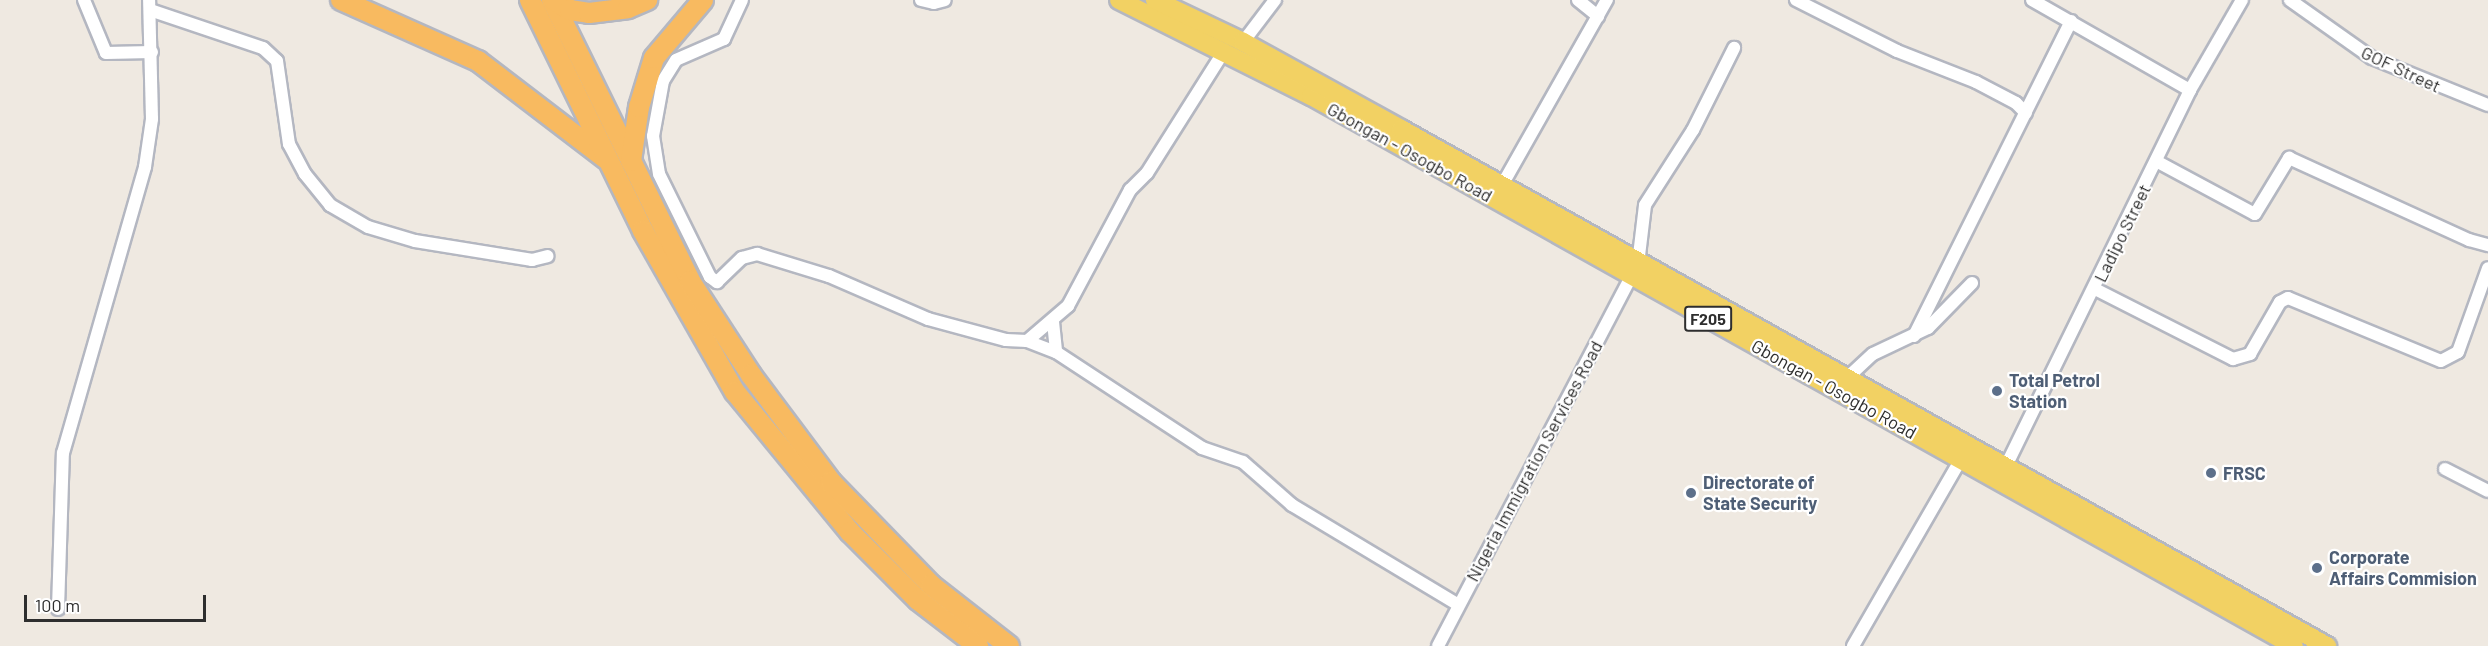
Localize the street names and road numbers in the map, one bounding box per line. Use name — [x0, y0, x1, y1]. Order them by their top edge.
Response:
street label: GOF Street — [2358, 41, 2444, 97]
street label: Gbongan - Osogbo Road — [1324, 98, 1496, 206]
street label: Ladipo Street — [2089, 181, 2155, 285]
road number: F205 — [1684, 306, 1732, 332]
street label: Gbongan - Osogbo Road — [1748, 335, 1920, 443]
street label: Nigeria Immigration Services Road — [1461, 337, 1607, 585]

